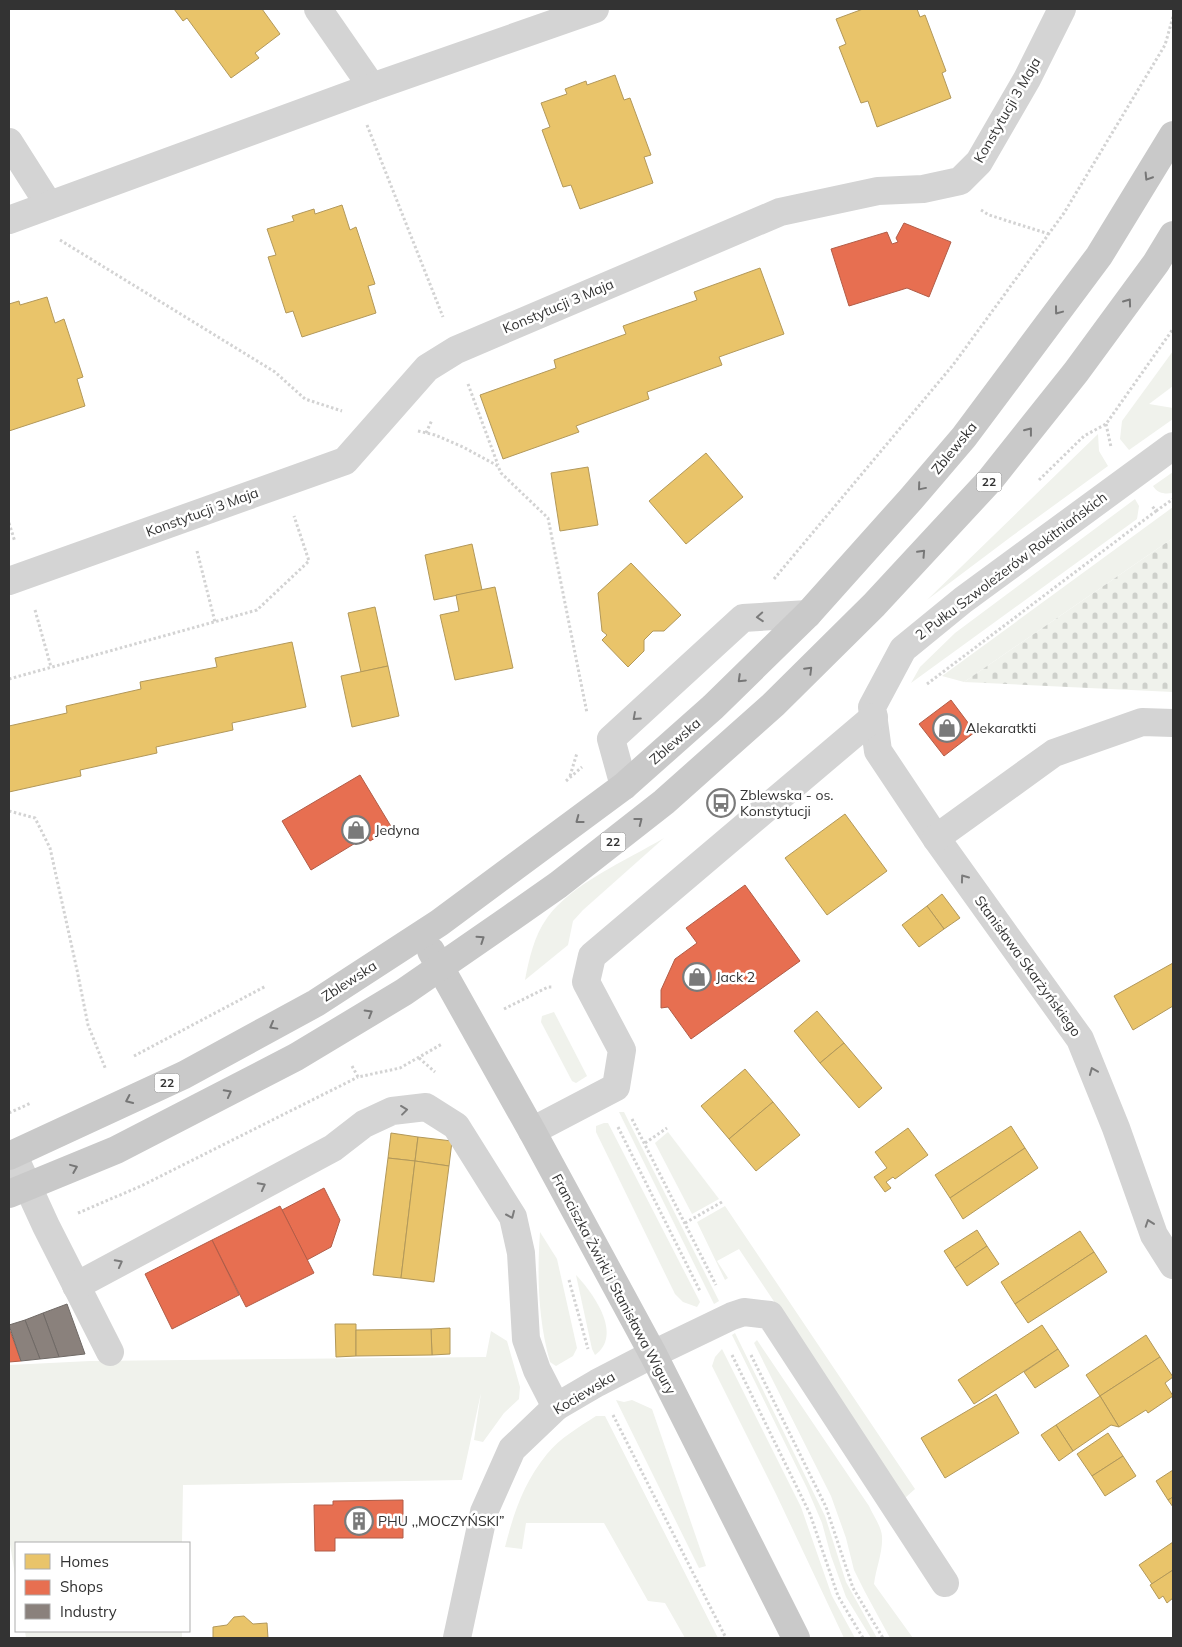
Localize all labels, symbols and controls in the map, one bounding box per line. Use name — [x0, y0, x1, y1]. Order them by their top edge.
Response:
street label: Konstytucji 3 Maja — [970, 54, 1044, 166]
one-way arrow — [1145, 171, 1155, 180]
street label: Konstytucji 3 Maja — [500, 275, 616, 337]
one-way arrow — [1122, 299, 1130, 308]
one-way arrow — [1055, 305, 1064, 315]
street label: Zblewska — [927, 418, 981, 478]
one-way arrow — [1024, 428, 1032, 437]
road number: 22 — [976, 472, 1002, 492]
one-way arrow — [919, 481, 927, 490]
street label: Konstytucji 3 Maja — [143, 483, 261, 541]
street label: 2 Pułku Szwoleżerów Rokitniańskich — [912, 488, 1110, 644]
one-way arrow — [917, 550, 926, 559]
one-way arrow — [756, 612, 764, 623]
one-way arrow — [803, 666, 812, 675]
one-way arrow — [738, 673, 747, 682]
one-way arrow — [632, 711, 641, 720]
shop icon: Alekaratkti — [932, 713, 962, 743]
street label: Zblewska — [646, 714, 704, 768]
place label: Alekaratkti — [966, 719, 1036, 737]
place label: Zblewska - os. Konstytucji — [740, 786, 833, 820]
bus stop icon: Zblewska - os. Konstytucji — [706, 788, 736, 818]
one-way arrow — [576, 814, 585, 822]
shop icon: Jedyna — [341, 815, 371, 845]
one-way arrow — [634, 818, 643, 827]
place label: Jedyna — [375, 821, 420, 839]
road number: 22 — [600, 832, 626, 852]
one-way arrow — [962, 875, 970, 884]
street label: Stanisława Skarżyńskiego — [971, 892, 1085, 1040]
one-way arrow — [475, 936, 485, 945]
street label: Zblewska — [318, 957, 380, 1005]
shop icon: Jack 2 — [682, 962, 712, 992]
place label: Jack 2 — [716, 968, 755, 986]
one-way arrow — [364, 1009, 373, 1019]
one-way arrow — [269, 1020, 278, 1030]
one-way arrow — [1089, 1067, 1099, 1075]
road number: 22 — [154, 1074, 180, 1092]
one-way arrow — [223, 1089, 232, 1099]
one-way arrow — [125, 1094, 134, 1105]
one-way arrow — [400, 1105, 408, 1116]
one-way arrow — [69, 1163, 78, 1174]
street label: Franciszka Żwirki i Stanisława Wigury — [548, 1171, 680, 1398]
one-way arrow — [257, 1182, 266, 1192]
one-way arrow — [505, 1210, 515, 1219]
one-way arrow — [1145, 1219, 1155, 1228]
one-way arrow — [114, 1259, 123, 1269]
street label: Kociewska — [550, 1368, 618, 1418]
building icon: PHU ,,MOCZYŃSKI” — [344, 1506, 374, 1536]
place label: PHU ,,MOCZYŃSKI” — [378, 1512, 505, 1530]
legend — [15, 1542, 190, 1632]
text: Homes — [60, 1552, 109, 1571]
text: Shops — [60, 1577, 103, 1596]
text: Industry — [60, 1602, 117, 1621]

